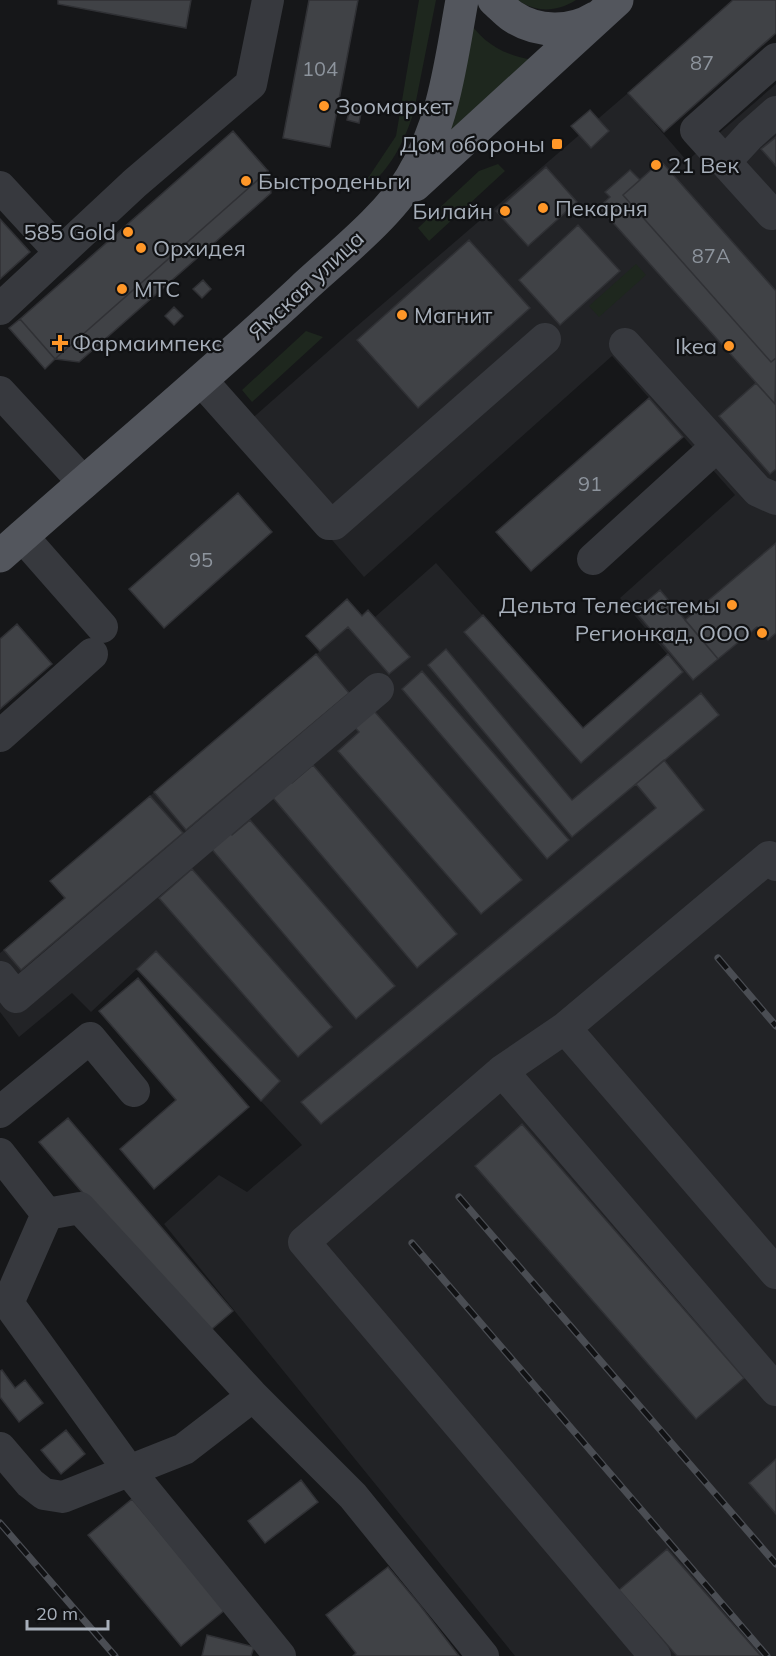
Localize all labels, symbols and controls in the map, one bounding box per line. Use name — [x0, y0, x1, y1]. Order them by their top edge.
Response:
house number: 87 — [690, 50, 714, 75]
house number: 104 — [302, 56, 338, 81]
place label: Зоомаркет — [336, 92, 452, 120]
marker: Зоомаркет — [317, 99, 331, 113]
place label: Дом обороны — [400, 130, 545, 158]
marker: Дом обороны — [550, 137, 564, 151]
place label: 21 Век — [668, 151, 739, 179]
marker: 21 Век — [649, 158, 663, 172]
place label: Быстроденьги — [258, 167, 410, 195]
marker: Быстроденьги — [239, 174, 253, 188]
place label: Пекарня — [555, 194, 648, 222]
place label: Билайн — [412, 197, 493, 225]
marker: Пекарня — [536, 201, 550, 215]
marker: Билайн — [498, 204, 512, 218]
place label: 585 Gold — [24, 218, 116, 246]
street label: Ямская улица — [242, 224, 370, 346]
marker: 585 Gold — [121, 225, 135, 239]
place label: Орхидея — [153, 234, 246, 262]
marker: Орхидея — [134, 241, 148, 255]
house number: 87А — [692, 243, 731, 268]
place label: МТС — [134, 275, 180, 303]
marker: МТС — [115, 282, 129, 296]
place label: Магнит — [414, 301, 492, 329]
marker: Магнит — [395, 308, 409, 322]
place label: Фармаимпекс — [72, 329, 222, 357]
place label: Ikea — [675, 332, 717, 360]
marker: Фармаимпекс — [53, 336, 67, 350]
marker: Ikea — [722, 339, 736, 353]
house number: 91 — [578, 471, 602, 496]
house number: 95 — [189, 547, 213, 572]
place label: Дельта Телесистемы — [499, 591, 720, 619]
marker: Дельта Телесистемы — [725, 598, 739, 612]
place label: Регионкад, ООО — [575, 619, 750, 647]
marker: Регионкад, ООО — [755, 626, 769, 640]
scale bar — [27, 1593, 108, 1631]
text: 20 m — [36, 1602, 78, 1625]

